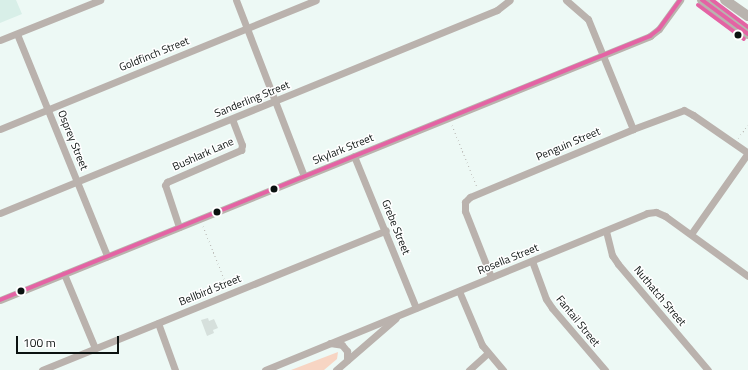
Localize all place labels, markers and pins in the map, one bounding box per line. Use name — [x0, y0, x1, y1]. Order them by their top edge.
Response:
unlabelled marker — [733, 30, 743, 40]
unlabelled marker — [269, 184, 279, 194]
unlabelled marker — [212, 207, 222, 217]
unlabelled marker — [16, 286, 26, 296]

